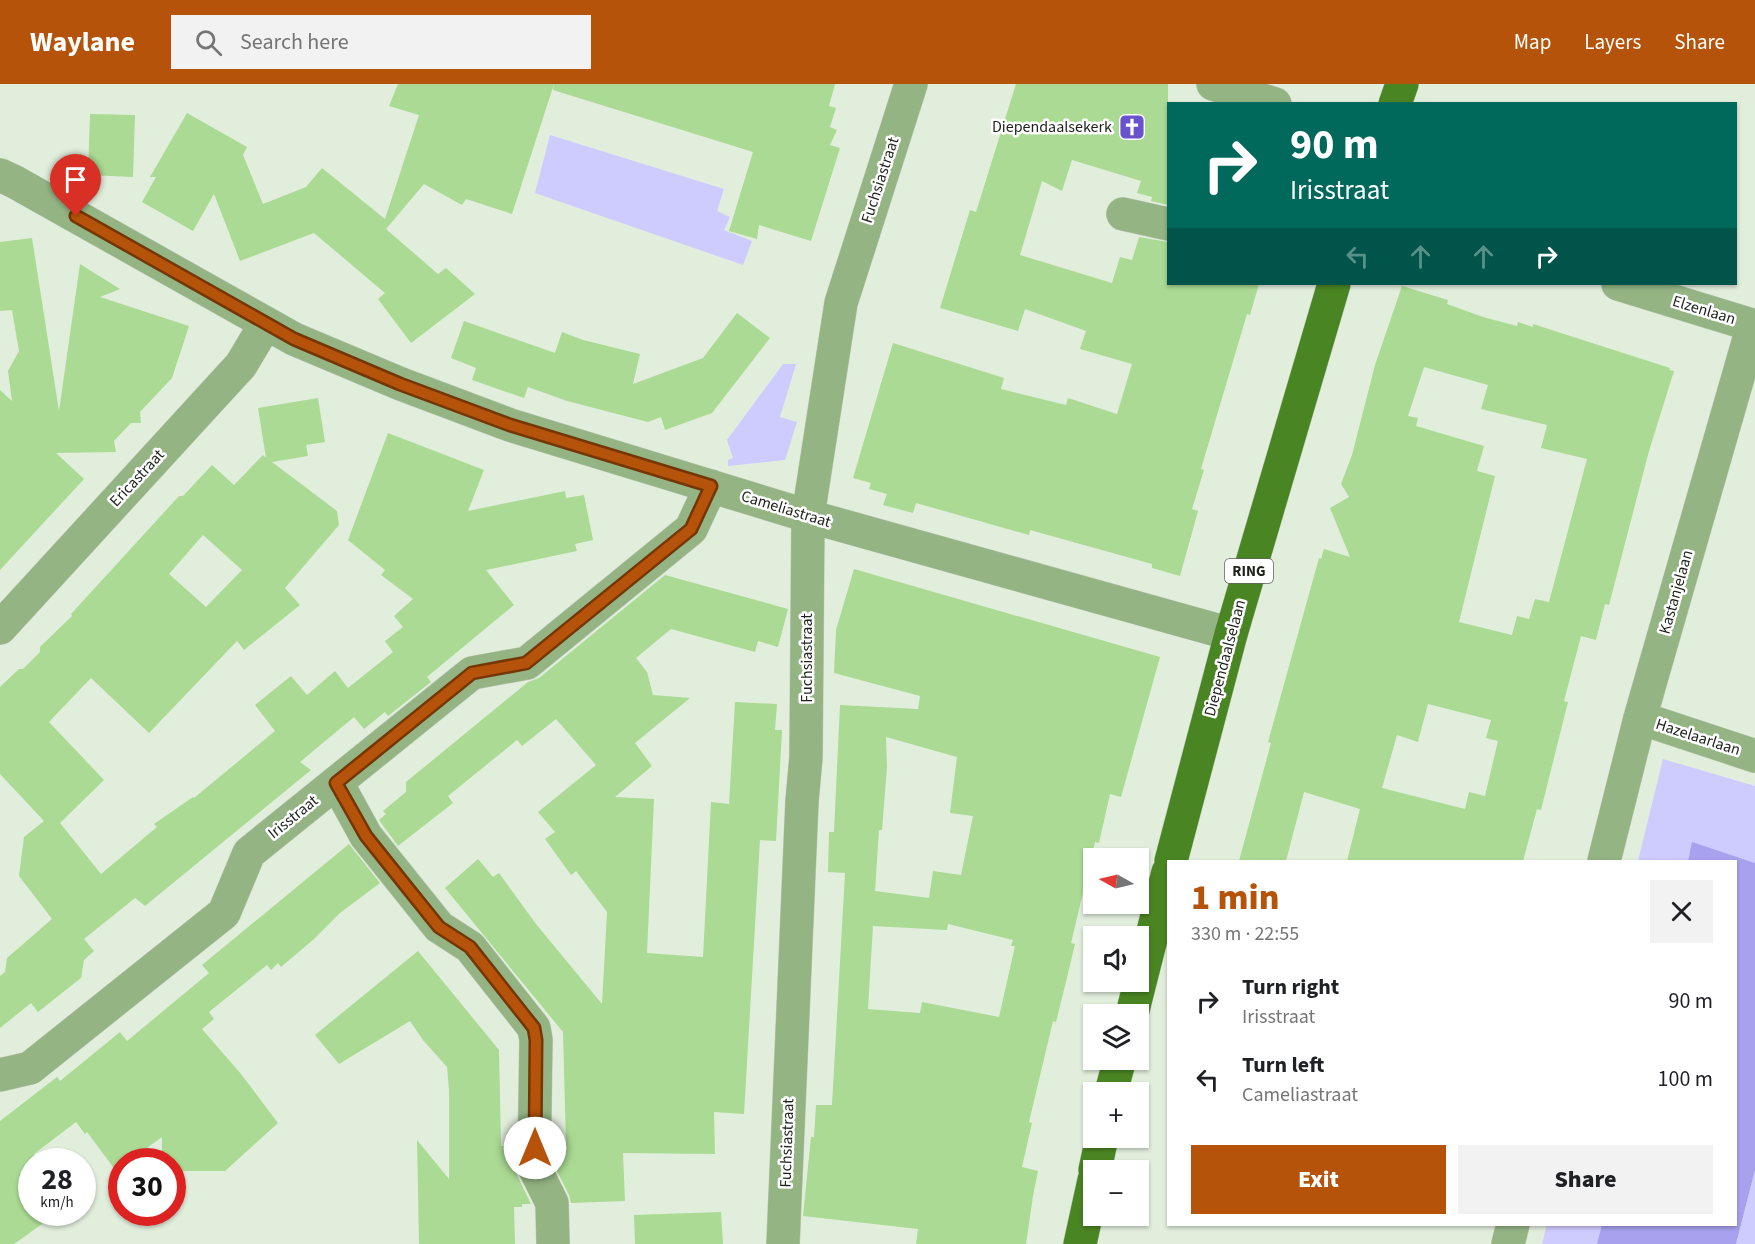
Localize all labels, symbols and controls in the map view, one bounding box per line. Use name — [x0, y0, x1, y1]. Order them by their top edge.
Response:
search box — [171, 15, 591, 69]
text: Waylane — [30, 22, 135, 62]
icon: search — [192, 26, 225, 59]
text: Search here — [240, 26, 349, 58]
text: Map — [1514, 27, 1551, 57]
text: Layers — [1584, 27, 1641, 57]
text: Share — [1674, 27, 1725, 57]
church icon: Diependaalsekerk — [1117, 112, 1147, 142]
text: 90 m — [1290, 115, 1379, 175]
place label: Diependaalsekerk — [992, 116, 1112, 138]
icon: right — [1191, 126, 1269, 204]
street label: Fuchsiastraat — [856, 134, 904, 226]
pin — [50, 154, 101, 216]
icon: arrive — [59, 163, 92, 196]
text: Irisstraat — [1290, 171, 1389, 210]
icon: left — [1341, 240, 1374, 273]
icon: ahead — [1404, 240, 1437, 273]
icon: ahead — [1467, 240, 1500, 273]
icon: right — [1530, 240, 1563, 273]
street label: Elzenlaan — [1670, 290, 1738, 330]
street label: Ericastraat — [105, 444, 170, 512]
street label: Cameliastraat — [738, 485, 834, 533]
street label: Kastanjelaan — [1654, 547, 1698, 637]
road number: RING — [1225, 559, 1273, 583]
street label: Diependaalselaan — [1199, 597, 1251, 719]
street label: Fuchsiastraat — [796, 613, 818, 703]
street label: Hazelaarlaan — [1653, 713, 1743, 761]
street label: Irisstraat — [263, 790, 323, 844]
north arrow — [1083, 848, 1149, 914]
map controls — [1083, 848, 1149, 1226]
text: 1 min — [1191, 872, 1279, 923]
button: close — [1650, 880, 1713, 943]
text: 330 m · 22:55 — [1191, 920, 1299, 948]
button: sound — [1083, 926, 1149, 992]
text: Turn right — [1242, 971, 1339, 1003]
icon: right — [1191, 985, 1224, 1018]
text: 90 m — [1668, 985, 1713, 1017]
text: Irisstraat — [1242, 1003, 1315, 1031]
button: layers — [1083, 1004, 1149, 1070]
text: Turn left — [1242, 1049, 1324, 1081]
icon: left — [1191, 1063, 1224, 1096]
text: 100 m — [1658, 1063, 1713, 1095]
text: Cameliastraat — [1242, 1081, 1358, 1109]
button: + — [1083, 1082, 1149, 1148]
street label: Fuchsiastraat — [774, 1097, 800, 1188]
position arrow — [503, 1116, 567, 1180]
button: Exit — [1191, 1145, 1446, 1214]
button: Share — [1458, 1145, 1713, 1214]
speed limit sign: 30 — [108, 1148, 186, 1226]
text: 28 — [41, 1158, 73, 1201]
button: − — [1083, 1160, 1149, 1226]
text: km/h — [40, 1192, 74, 1213]

